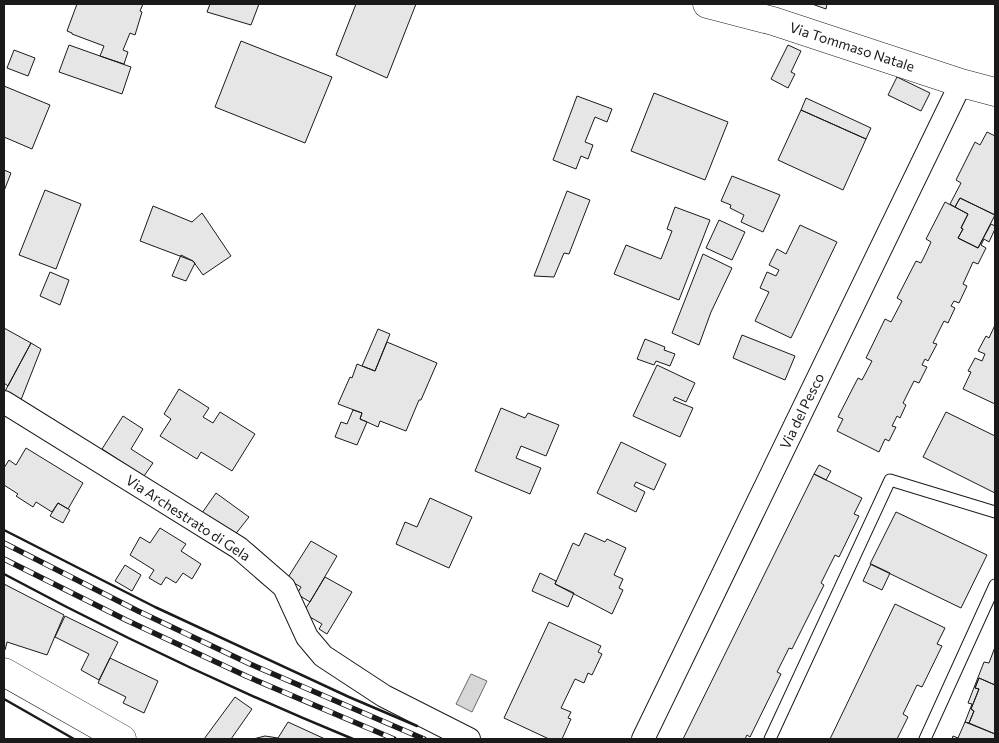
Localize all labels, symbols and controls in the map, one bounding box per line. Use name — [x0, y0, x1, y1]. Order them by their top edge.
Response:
street label: Via Tommaso Natale — [787, 18, 917, 75]
street label: Via del Pesco — [776, 370, 827, 452]
street label: Via Archestrato di Gela — [123, 471, 254, 564]

